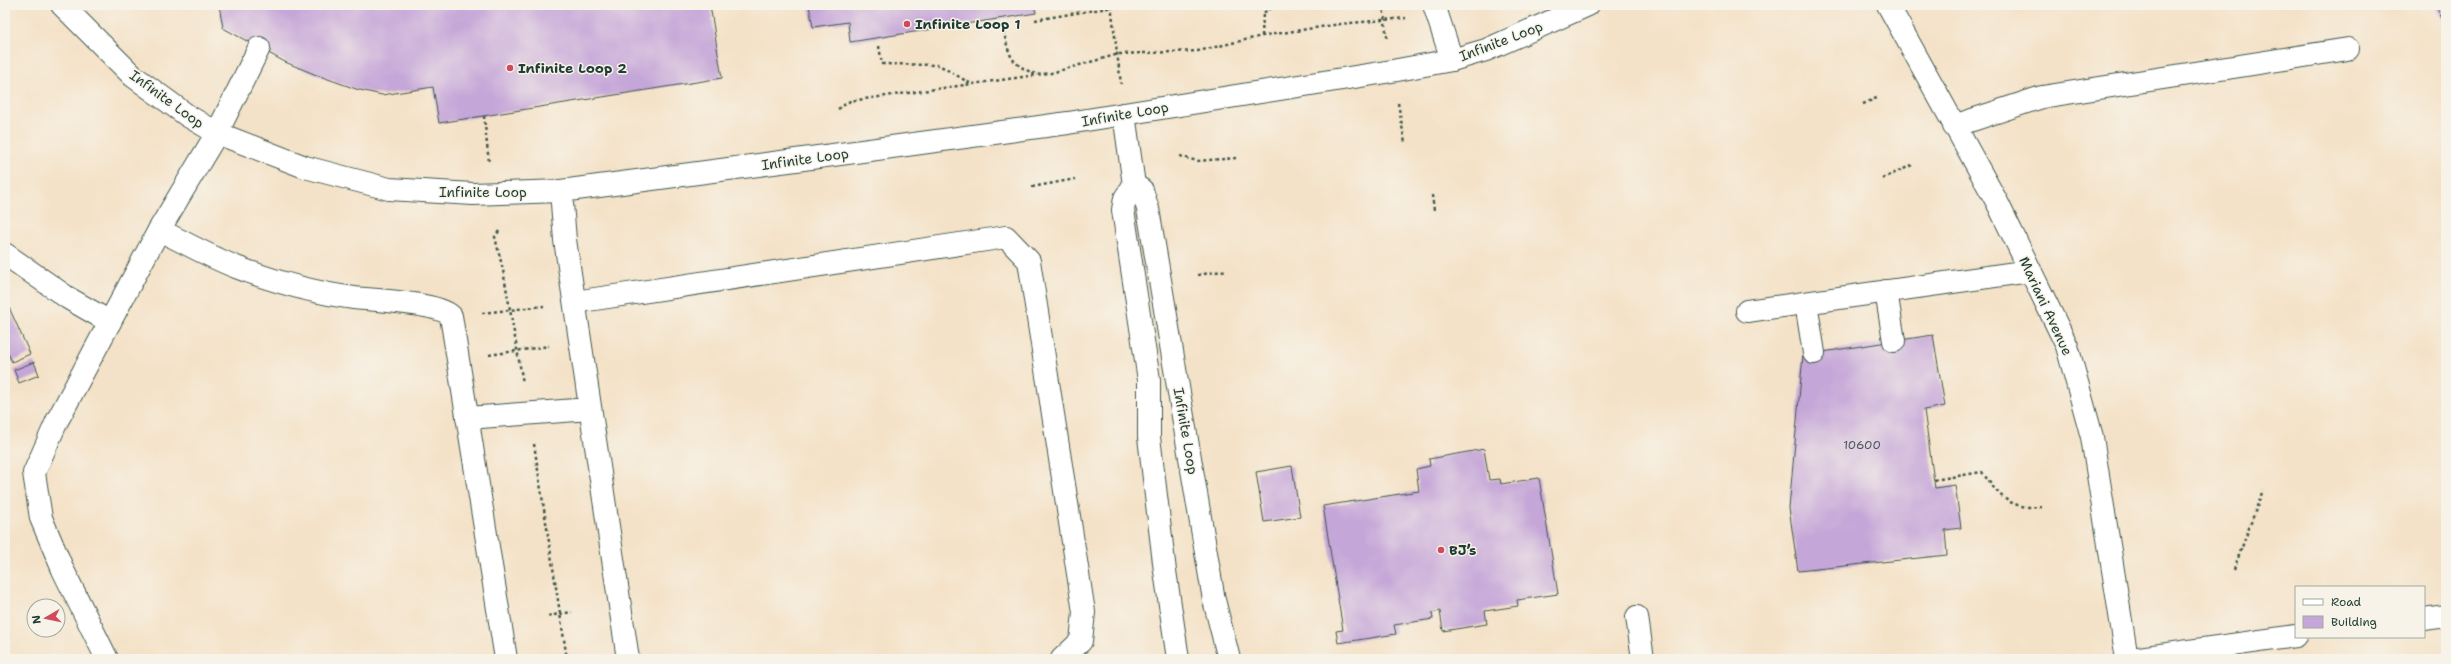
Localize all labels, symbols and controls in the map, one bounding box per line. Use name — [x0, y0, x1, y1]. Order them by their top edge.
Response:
place label: Infinite Loop 1 — [915, 15, 1021, 33]
street label: Infinite Loop — [1457, 17, 1545, 65]
marker: Infinite Loop 1 — [902, 19, 912, 29]
place label: Infinite Loop 2 — [518, 59, 627, 77]
marker: Infinite Loop 2 — [505, 63, 515, 73]
street label: Infinite Loop — [126, 66, 208, 132]
street label: Infinite Loop — [1080, 97, 1170, 130]
street label: Infinite Loop — [760, 144, 850, 174]
street label: Infinite Loop — [439, 183, 527, 201]
street label: Mariani Avenue — [2015, 254, 2077, 358]
street label: Infinite Loop — [1170, 386, 1203, 476]
house number: 10600 — [1843, 437, 1881, 453]
place label: BJ’s — [1449, 541, 1476, 559]
marker: BJ’s — [1436, 545, 1446, 555]
legend — [2295, 586, 2425, 638]
text: Road — [2331, 594, 2362, 610]
north arrow — [26, 598, 66, 638]
text: N — [28, 614, 45, 625]
text: Building — [2331, 614, 2377, 630]

